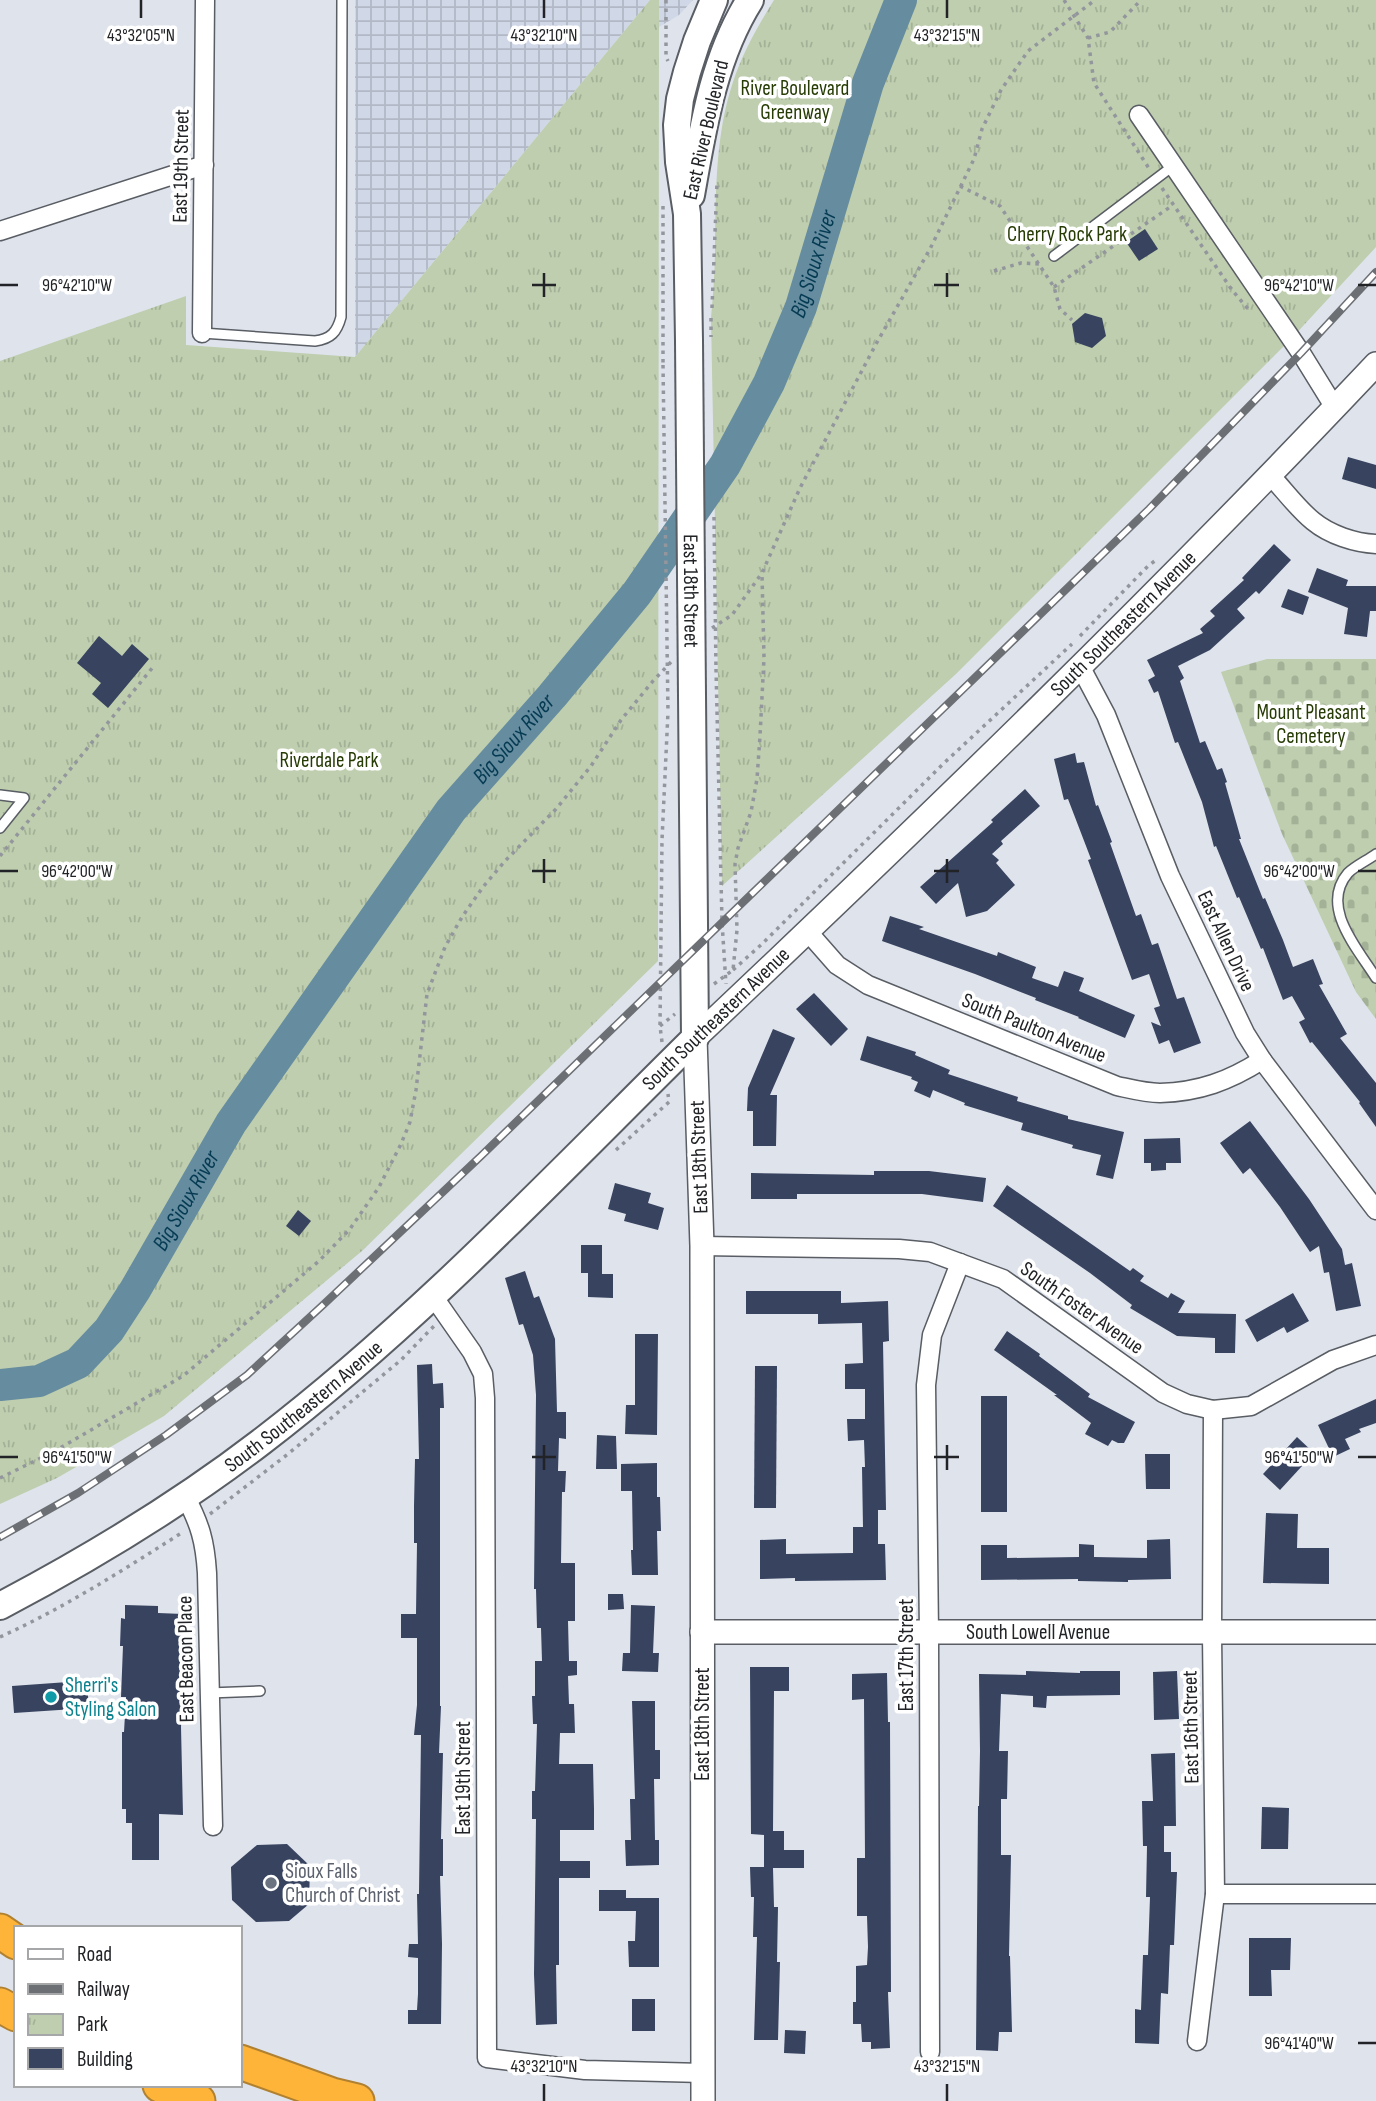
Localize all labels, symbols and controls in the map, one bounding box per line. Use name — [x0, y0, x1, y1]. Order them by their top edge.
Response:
text: 43°32'05"N — [107, 25, 175, 46]
text: 43°32'10"N — [510, 25, 578, 46]
text: 43°32'15"N — [914, 25, 980, 46]
street label: East River Boulevard — [678, 58, 734, 202]
park label: River Boulevard Greenway — [741, 76, 849, 125]
street label: East 19th Street — [168, 109, 194, 223]
water label: Big Sioux River — [784, 206, 844, 322]
park label: Cherry Rock Park — [1007, 222, 1127, 247]
text: 96°42'10"W — [42, 275, 112, 296]
text: 96°42'10"W — [1264, 275, 1334, 296]
street label: East 18th Street — [678, 534, 704, 648]
street label: South Southeastern Avenue — [1045, 545, 1201, 702]
water label: Big Sioux River — [467, 687, 562, 790]
park label: Mount Pleasant Cemetery — [1256, 700, 1366, 749]
park label: Riverdale Park — [280, 748, 378, 773]
text: 96°42'00"W — [41, 861, 113, 882]
text: 96°42'00"W — [1263, 861, 1335, 882]
street label: East Allen Drive — [1192, 887, 1260, 995]
street label: South Southeastern Avenue — [637, 942, 795, 1096]
street label: South Paulton Avenue — [958, 988, 1110, 1068]
street label: East 18th Street — [685, 1100, 713, 1214]
water label: Big Sioux River — [147, 1145, 227, 1256]
street label: South Foster Avenue — [1016, 1256, 1148, 1360]
street label: South Southeastern Avenue — [220, 1335, 387, 1477]
text: 96°41'50"W — [42, 1447, 112, 1468]
text: 96°41'50"W — [1264, 1447, 1334, 1468]
street label: East Beacon Place — [172, 1596, 200, 1722]
street label: East 17th Street — [894, 1599, 919, 1711]
street label: South Lowell Avenue — [966, 1620, 1110, 1645]
street label: East 18th Street — [690, 1667, 715, 1781]
street label: East 16th Street — [1178, 1670, 1204, 1784]
place label: Sherri's Styling Salon — [65, 1673, 156, 1722]
marker: Sherri's Styling Salon — [43, 1689, 59, 1705]
street label: East 19th Street — [451, 1721, 476, 1835]
place label: Sioux Falls Church of Christ — [285, 1859, 400, 1908]
marker: Sioux Falls Church of Christ — [263, 1875, 279, 1891]
legend — [14, 1926, 242, 2087]
text: Road — [77, 1942, 112, 1967]
text: Railway — [77, 1977, 130, 2002]
text: Park — [77, 2012, 108, 2037]
text: 96°41'40"W — [1264, 2033, 1334, 2054]
text: Building — [77, 2047, 133, 2072]
text: 43°32'10"N — [510, 2056, 578, 2077]
text: 43°32'15"N — [914, 2056, 980, 2077]

